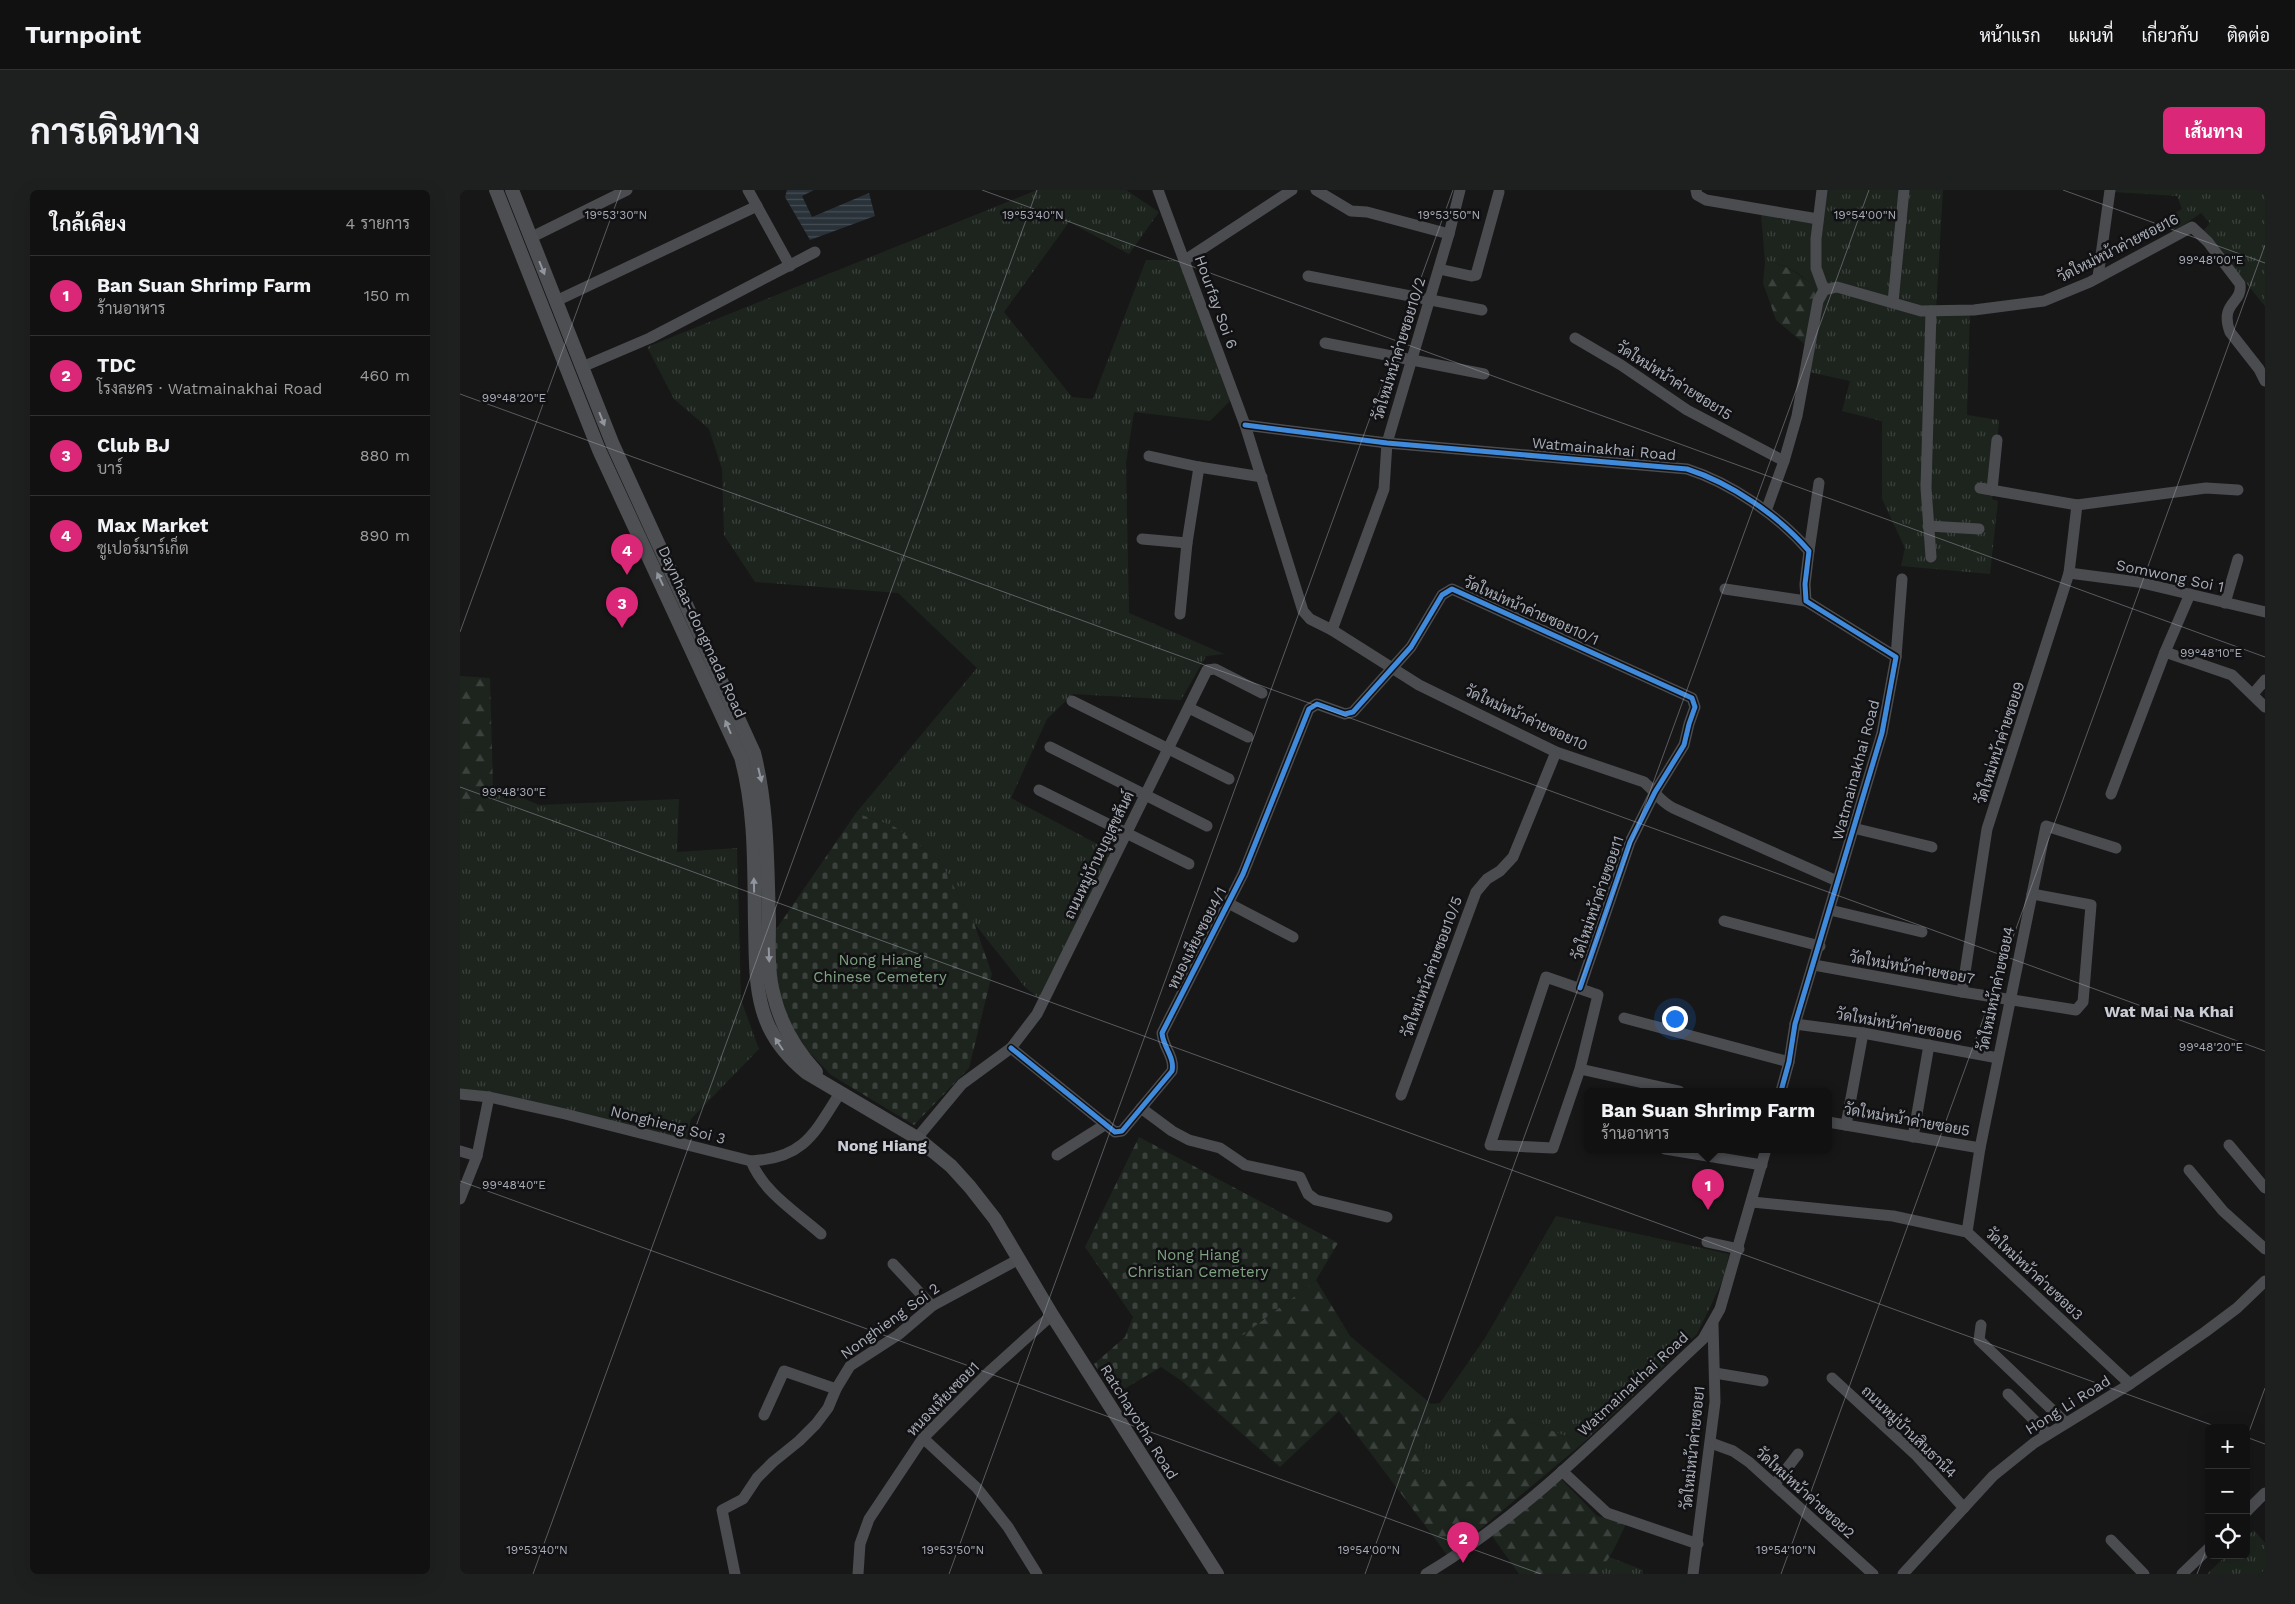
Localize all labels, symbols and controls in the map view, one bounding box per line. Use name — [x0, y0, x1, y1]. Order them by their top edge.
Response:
text: Turnpoint — [25, 21, 141, 49]
text: หน้าแรก — [1979, 25, 2041, 46]
text: แผนที่ — [2069, 25, 2113, 46]
text: เกี่ยวกับ — [2141, 25, 2199, 46]
text: ติดต่อ — [2227, 25, 2270, 46]
button: เส้นทาง — [2163, 107, 2265, 154]
text: การเดินทาง — [30, 111, 200, 153]
text: 19°53'30"N — [585, 208, 647, 222]
text: 19°53'40"N — [1002, 208, 1064, 222]
text: 19°53'50"N — [1418, 208, 1480, 222]
text: 19°54'00"N — [1834, 208, 1896, 222]
street label: วัดใหม่หน้าค่ายซอย16 — [2054, 209, 2182, 286]
text: ใกล้เคียง — [50, 211, 126, 236]
text: 4 รายการ — [345, 214, 410, 233]
street label: Hourfay Soi 6 — [1191, 253, 1241, 351]
text: 99°48'00"E — [2179, 253, 2244, 267]
one-way arrow — [538, 261, 546, 276]
text: Ban Suan Shrimp Farm — [97, 274, 311, 297]
street label: วัดใหม่หน้าค่ายซอย10/2 — [1368, 275, 1429, 423]
text: 1 — [63, 286, 69, 305]
text: 150 m — [364, 286, 410, 305]
text: ร้านอาหาร — [97, 299, 166, 318]
street label: วัดใหม่หน้าค่ายซอย15 — [1613, 337, 1736, 424]
text: TDC — [97, 354, 136, 377]
text: 2 — [61, 366, 71, 385]
text: 460 m — [360, 366, 410, 385]
text: โรงละคร · Watmainakhai Road — [97, 379, 322, 398]
text: 99°48'20"E — [482, 391, 547, 405]
one-way arrow — [599, 412, 607, 426]
text: Club BJ — [97, 434, 170, 457]
street label: Watmainakhai Road — [1531, 434, 1677, 464]
text: 3 — [61, 446, 71, 465]
text: 880 m — [360, 446, 410, 465]
text: บาร์ — [97, 459, 123, 478]
text: Max Market — [97, 514, 208, 537]
text: 4 — [61, 526, 71, 545]
text: 890 m — [360, 526, 410, 545]
pin: 4 — [611, 534, 643, 575]
text: ซูเปอร์มาร์เก็ต — [97, 539, 189, 558]
street label: Daynhaa-dongmada Road — [654, 543, 750, 721]
street label: Somwong Soi 1 — [2114, 556, 2226, 596]
one-way arrow — [655, 572, 663, 586]
street label: วัดใหม่หน้าค่ายซอย10/1 — [1461, 572, 1602, 649]
pin: 3 — [606, 587, 638, 628]
text: 99°48'10"E — [2180, 646, 2242, 660]
street label: วัดใหม่หน้าค่ายซอย9 — [1971, 679, 2028, 807]
street label: วัดใหม่หน้าค่ายซอย10 — [1461, 681, 1591, 754]
street label: Watmainakhai Road — [1829, 698, 1883, 842]
one-way arrow — [724, 720, 732, 734]
one-way arrow — [756, 768, 764, 783]
text: 99°48'30"E — [482, 785, 547, 799]
street label: ถนนหมู่บ้านบุญสุขสันต์ — [1059, 788, 1140, 923]
street label: วัดใหม่หน้าค่ายซอย11 — [1567, 833, 1628, 963]
one-way arrow — [750, 877, 758, 893]
street label: หนองเหียงซอย4/1 — [1163, 883, 1231, 992]
street label: วัดใหม่หน้าค่ายซอย10/5 — [1397, 893, 1466, 1040]
street label: วัดใหม่หน้าค่ายซอย4 — [1973, 924, 2018, 1053]
one-way arrow — [766, 947, 774, 963]
street label: วัดใหม่หน้าค่ายซอย7 — [1848, 947, 1976, 988]
park label: Nong Hiang Chinese Cemetery — [813, 951, 947, 986]
district label: Wat Mai Na Khai — [2104, 1002, 2234, 1021]
street label: วัดใหม่หน้าค่ายซอย6 — [1834, 1004, 1964, 1045]
your location — [1662, 1006, 1688, 1032]
one-way arrow — [774, 1037, 783, 1050]
text: 99°48'20"E — [2179, 1040, 2244, 1054]
popup — [1584, 1088, 1832, 1153]
text: Ban Suan Shrimp Farm — [1601, 1099, 1815, 1122]
street label: วัดใหม่หน้าค่ายซอย5 — [1843, 1099, 1972, 1140]
street label: Nonghieng Soi 3 — [609, 1102, 727, 1148]
text: ร้านอาหาร — [1601, 1124, 1669, 1143]
district label: Nong Hiang — [837, 1136, 927, 1155]
pin: 1 — [1692, 1169, 1724, 1210]
text: 99°48'40"E — [482, 1178, 546, 1192]
street label: วัดใหม่หน้าค่ายซอย3 — [1981, 1223, 2087, 1324]
park label: Nong Hiang Christian Cemetery — [1127, 1246, 1269, 1281]
street label: Nonghieng Soi 2 — [837, 1279, 943, 1363]
street label: Watmainakhai Road — [1574, 1328, 1692, 1440]
street label: หนองเหียงซอย1 — [902, 1357, 983, 1440]
street label: Ratchayotha Road — [1096, 1361, 1182, 1483]
street label: Hong Li Road — [2022, 1372, 2114, 1438]
street label: ถนนหมู่บ้านสินธานี4 — [1857, 1381, 1961, 1483]
street label: วัดใหม่หน้าค่ายซอย1 — [1677, 1385, 1708, 1511]
map controls — [2205, 1424, 2250, 1559]
button: + — [2205, 1424, 2250, 1469]
street label: วัดใหม่หน้าค่ายซอย2 — [1752, 1443, 1859, 1542]
button: − — [2205, 1469, 2250, 1514]
button: locate — [2205, 1514, 2250, 1559]
pin: 2 — [1447, 1522, 1479, 1563]
text: 19°53'40"N — [506, 1543, 568, 1557]
text: 19°53'50"N — [922, 1543, 984, 1557]
text: 19°54'00"N — [1338, 1543, 1400, 1557]
text: 19°54'10"N — [1756, 1543, 1816, 1557]

